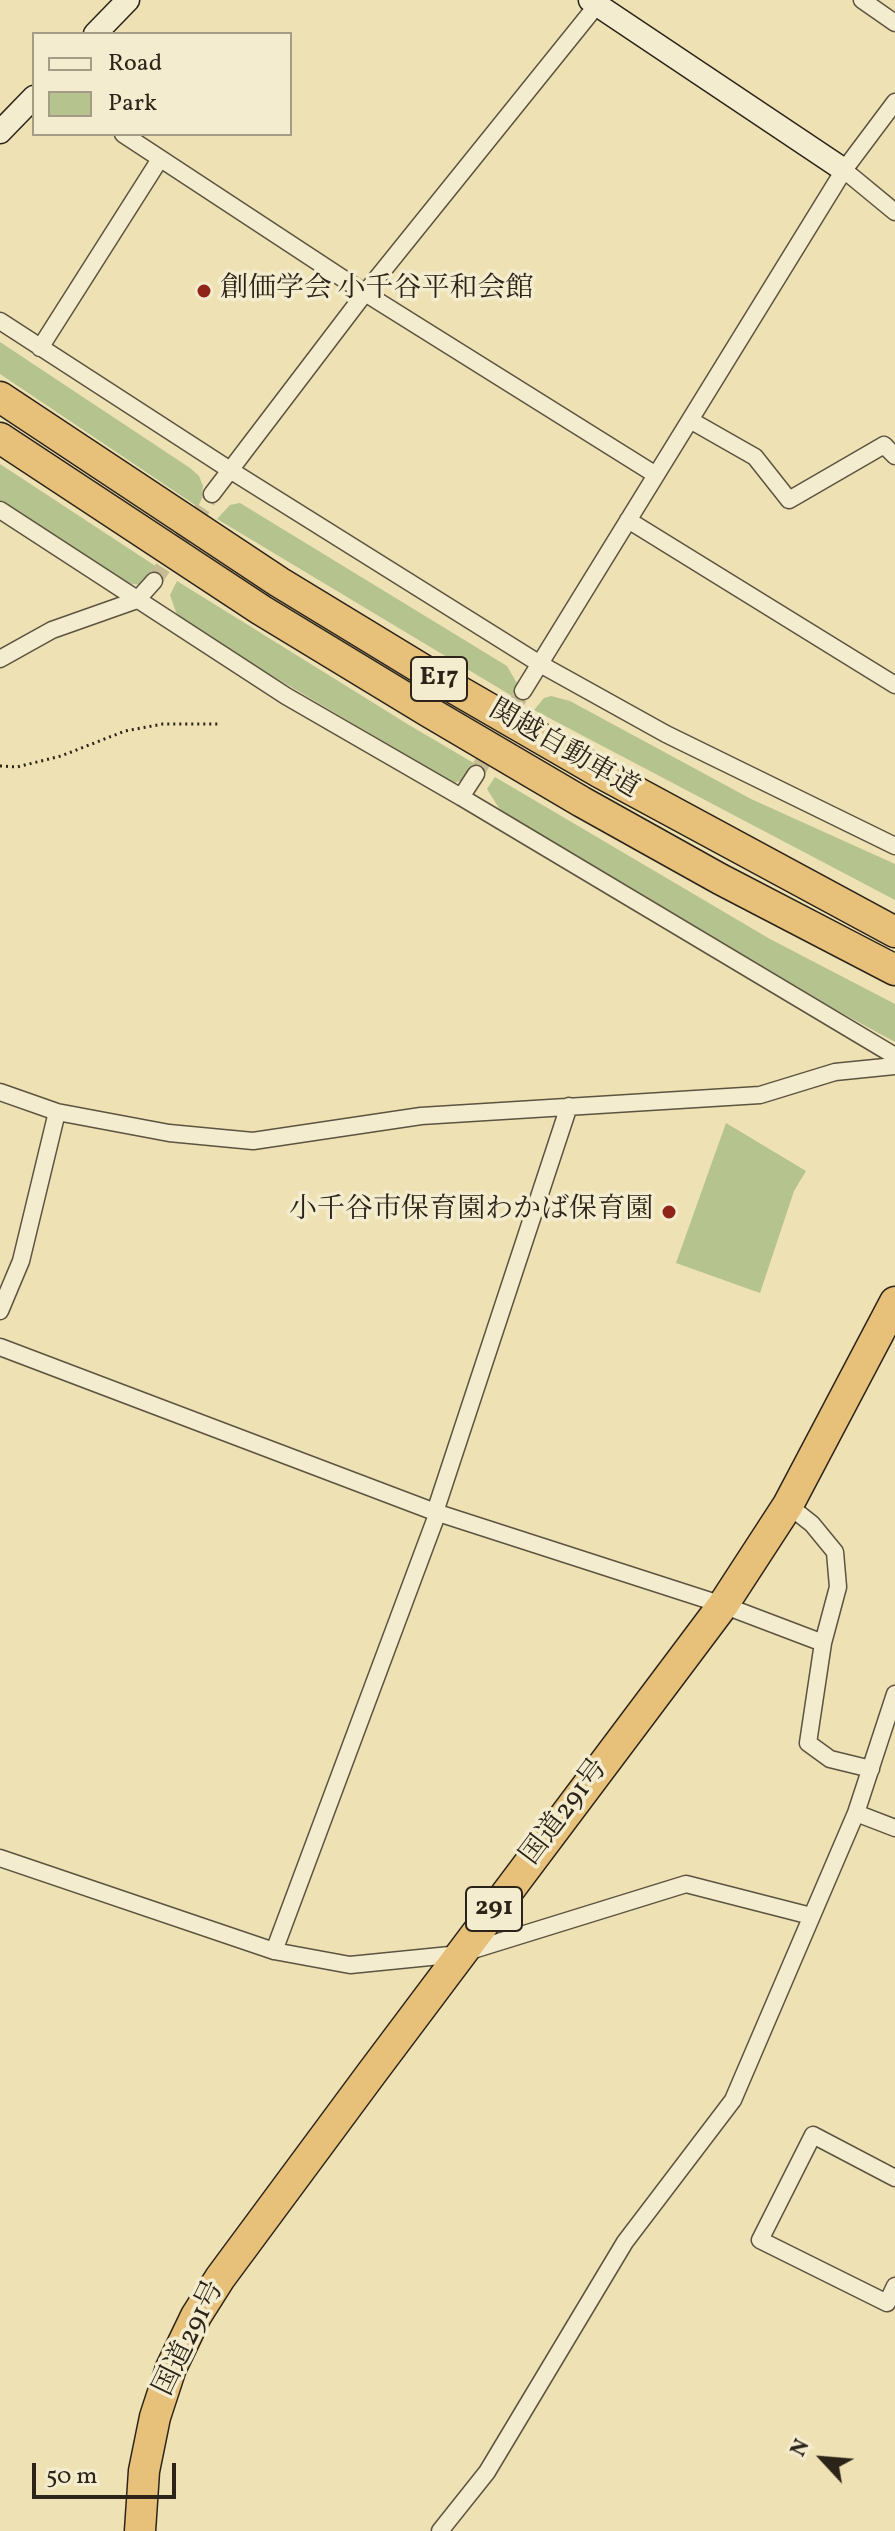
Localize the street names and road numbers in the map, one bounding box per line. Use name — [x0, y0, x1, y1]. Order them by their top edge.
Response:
road number: E17 — [411, 657, 467, 701]
street label: 関越自動車道 — [482, 694, 644, 808]
street label: 国道291号 — [515, 1753, 617, 1873]
road number: 291 — [466, 1887, 522, 1931]
street label: 国道291号 — [149, 2276, 233, 2402]

